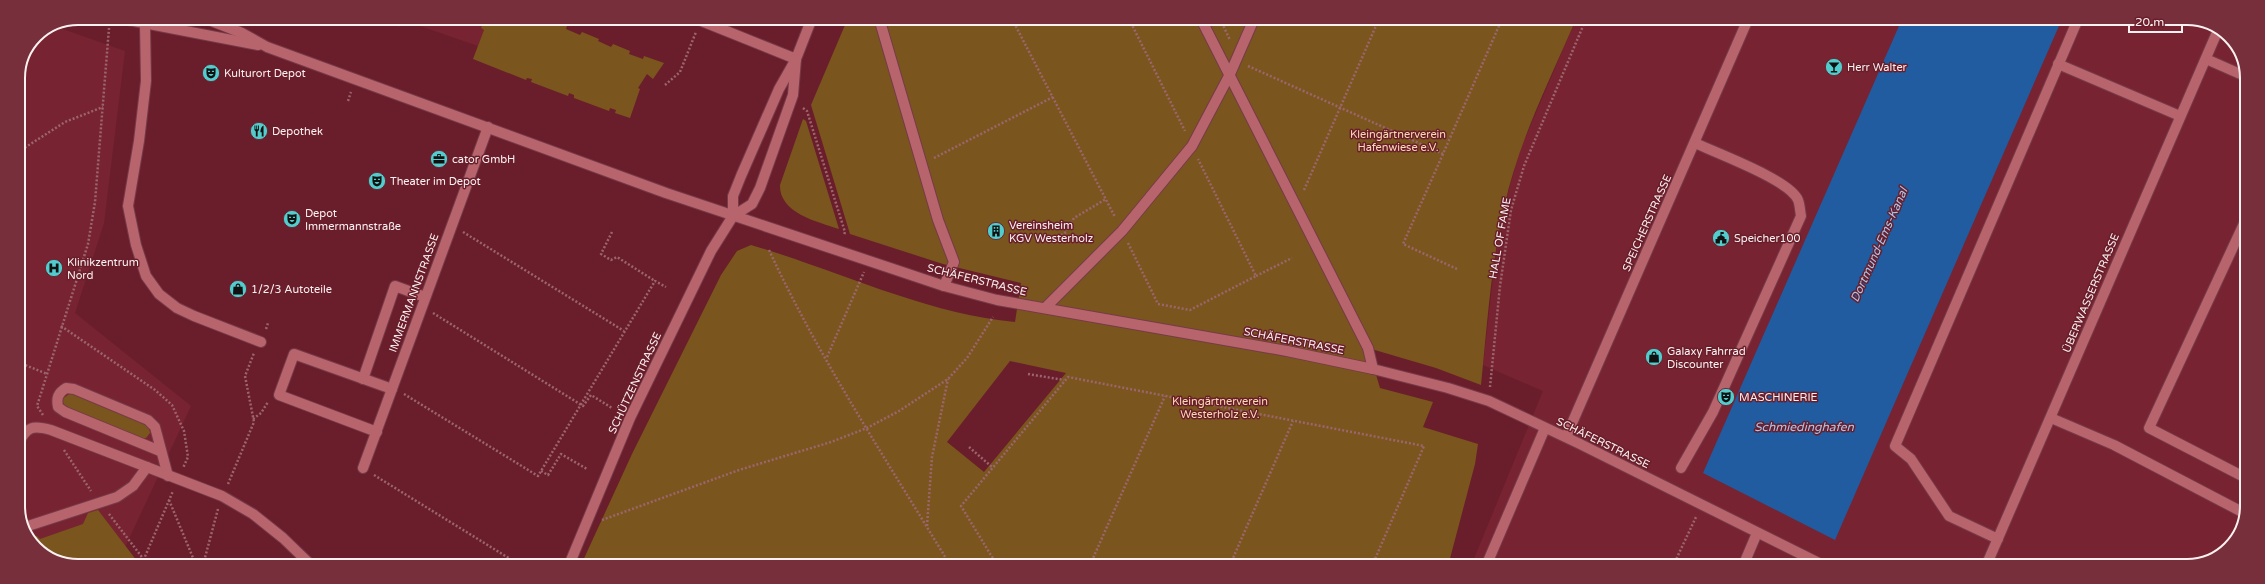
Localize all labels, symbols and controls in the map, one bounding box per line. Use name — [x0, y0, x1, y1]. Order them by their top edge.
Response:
scale bar — [2129, 8, 2182, 34]
text: 20 m — [2135, 15, 2164, 29]
bar icon: Herr Walter — [1824, 57, 1844, 77]
place label: Herr Walter — [1847, 61, 1908, 74]
theatre icon: Kulturort Depot — [201, 63, 221, 83]
place label: Kulturort Depot — [224, 67, 306, 80]
restaurant icon: Depothek — [249, 121, 269, 141]
place label: Depothek — [272, 125, 323, 138]
park label: Kleingärtnerverein Hafenwiese e.V. — [1350, 128, 1446, 154]
office icon: cator GmbH — [429, 149, 449, 169]
place label: cator GmbH — [452, 153, 515, 166]
theatre icon: Theater im Depot — [367, 171, 387, 191]
street label: SPEICHERSTRASSE — [1620, 172, 1674, 274]
place label: Theater im Depot — [390, 175, 481, 188]
water label: Dortmund-Ems-Kanal — [1847, 184, 1911, 304]
street label: HALL OF FAME — [1486, 196, 1514, 280]
place label: Depot Immermannstraße — [305, 207, 401, 233]
theatre icon: Depot Immermannstraße — [282, 209, 302, 229]
place label: Vereinsheim KGV Westerholz — [1009, 219, 1094, 245]
building icon: Vereinsheim KGV Westerholz — [986, 221, 1006, 241]
public building icon: Speicher100 — [1711, 228, 1731, 248]
street label: ÜBERWASSERSTRASSE — [2060, 231, 2122, 355]
street label: IMMERMANNSTRASSE — [386, 232, 442, 354]
place label: Speicher100 — [1734, 232, 1800, 245]
place label: Klinikzentrum Nord — [67, 256, 139, 282]
hospital icon: Klinikzentrum Nord — [44, 258, 64, 278]
street label: SCHÄFERSTRASSE — [926, 261, 1028, 299]
shop icon: 1/2/3 Autoteile — [228, 279, 248, 299]
place label: 1/2/3 Autoteile — [251, 283, 332, 296]
street label: SCHÄFERSTRASSE — [1243, 325, 1345, 357]
street label: SCHÜTZENSTRASSE — [606, 330, 664, 436]
place label: Galaxy Fahrrad Discounter — [1667, 345, 1746, 371]
shop icon: Galaxy Fahrrad Discounter — [1644, 347, 1664, 367]
theatre icon: MASCHINERIE — [1716, 387, 1736, 407]
place label: MASCHINERIE — [1739, 391, 1818, 404]
park label: Kleingärtnerverein Westerholz e.V. — [1172, 395, 1268, 421]
street label: SCHÄFERSTRASSE — [1554, 415, 1652, 471]
water label: Schmiedinghafen — [1754, 420, 1854, 434]

